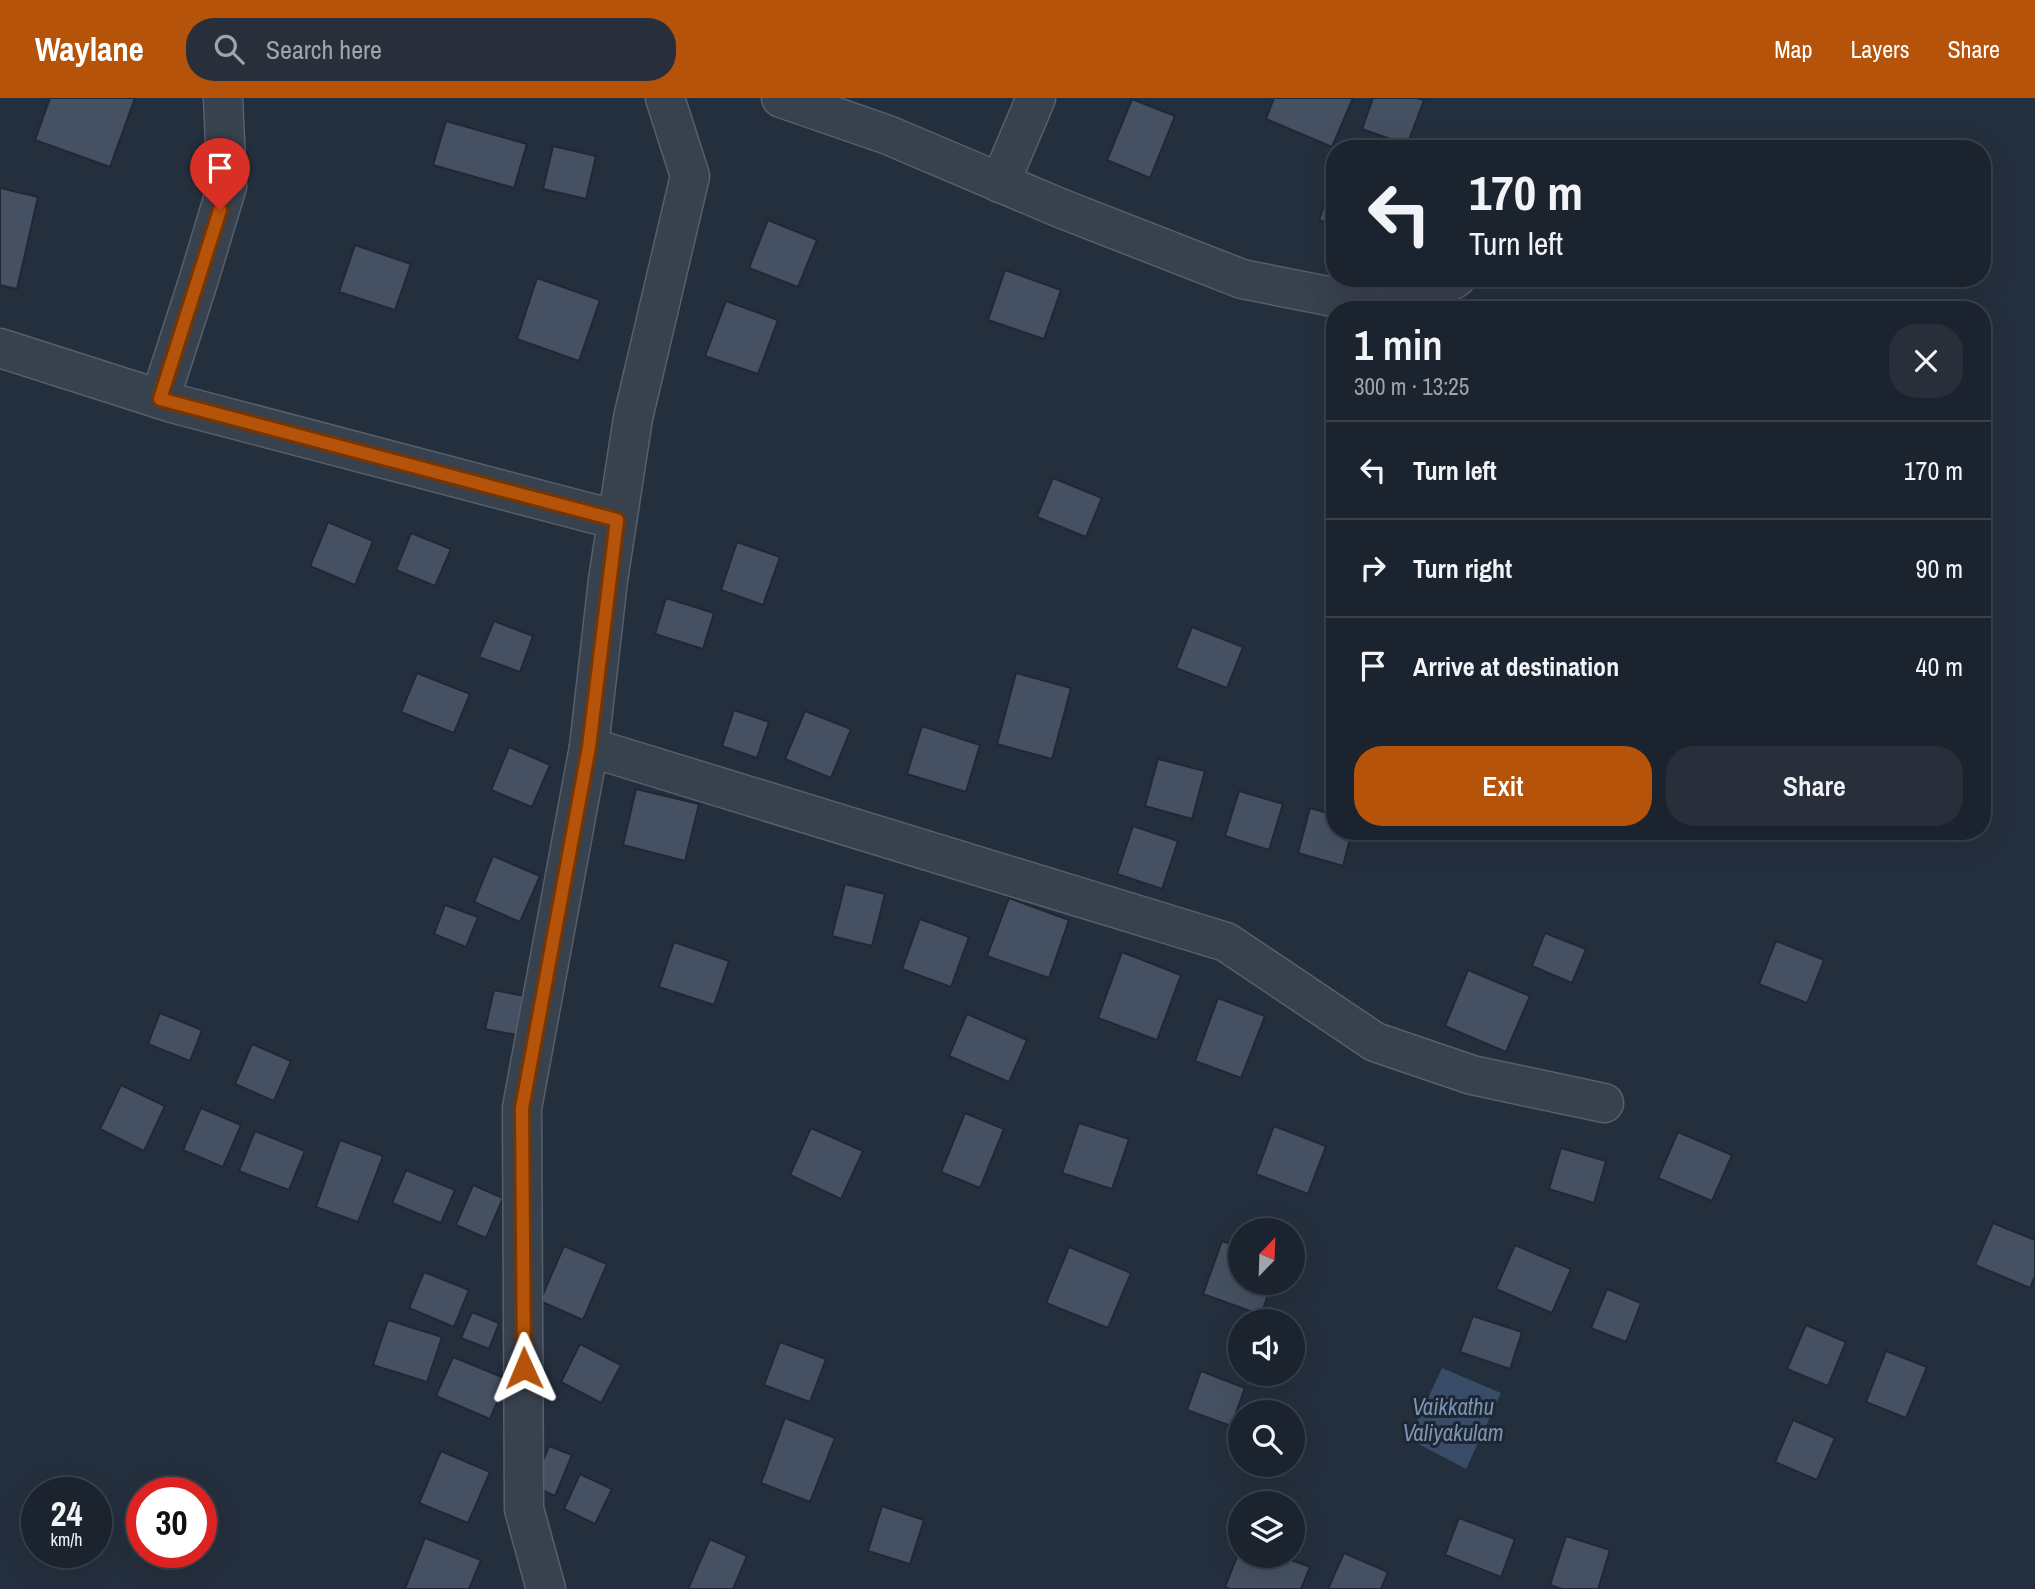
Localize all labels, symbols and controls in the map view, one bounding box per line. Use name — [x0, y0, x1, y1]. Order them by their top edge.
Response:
search box — [186, 18, 676, 81]
text: Waylane — [35, 27, 144, 71]
icon: search — [210, 30, 248, 68]
text: Search here — [266, 32, 382, 67]
text: Map — [1774, 33, 1812, 65]
text: Layers — [1850, 33, 1909, 65]
text: Share — [1947, 33, 2000, 65]
pin — [190, 138, 250, 210]
icon: arrive — [201, 149, 239, 187]
text: 170 m — [1469, 159, 1583, 225]
icon: left — [1354, 168, 1445, 259]
text: Turn left — [1469, 222, 1563, 265]
text: 1 min — [1354, 317, 1443, 373]
button: close — [1889, 324, 1963, 398]
text: 300 m · 13:25 — [1354, 371, 1469, 402]
icon: left — [1354, 451, 1392, 489]
text: Turn left — [1413, 453, 1497, 488]
text: 170 m — [1904, 453, 1963, 488]
icon: right — [1354, 549, 1392, 587]
text: Turn right — [1413, 551, 1512, 586]
text: 90 m — [1916, 551, 1963, 586]
icon: arrive — [1354, 647, 1392, 685]
text: Arrive at destination — [1413, 649, 1619, 684]
text: 40 m — [1916, 649, 1963, 684]
button: Exit — [1354, 746, 1652, 826]
button: Share — [1666, 746, 1963, 826]
north arrow — [1228, 1218, 1306, 1295]
map controls — [1228, 1218, 1305, 1568]
button: sound — [1228, 1309, 1305, 1386]
position arrow — [487, 1331, 561, 1405]
water label: Vaikkathu Valiyakulam — [1402, 1391, 1504, 1448]
button: search — [1228, 1400, 1305, 1477]
speed limit sign: 30 — [126, 1477, 217, 1568]
text: 24 — [51, 1490, 82, 1537]
button: layers — [1228, 1491, 1305, 1568]
text: km/h — [51, 1527, 83, 1552]

